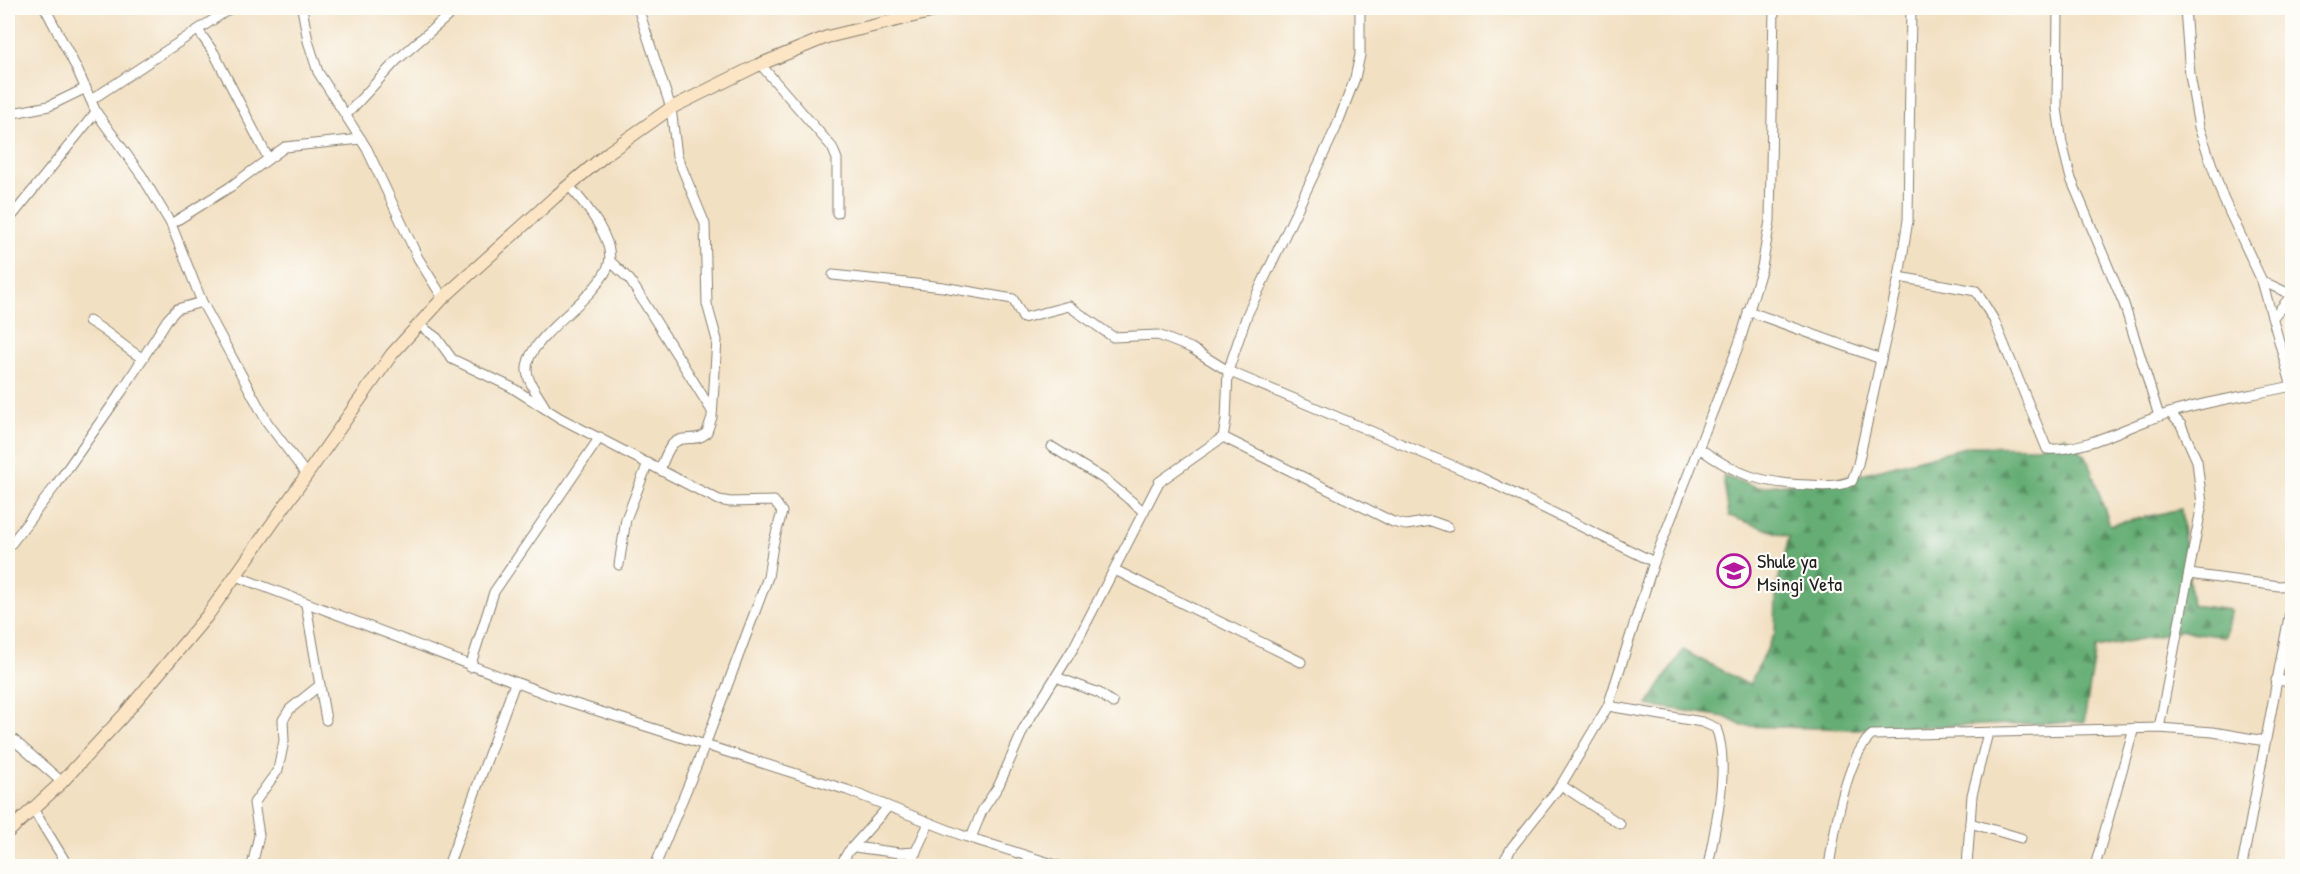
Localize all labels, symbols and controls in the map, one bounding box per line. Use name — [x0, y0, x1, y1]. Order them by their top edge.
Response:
place label: Shule ya Msingi Veta — [1757, 547, 1842, 597]
school or university icon: Shule ya Msingi Veta — [1716, 553, 1752, 589]

